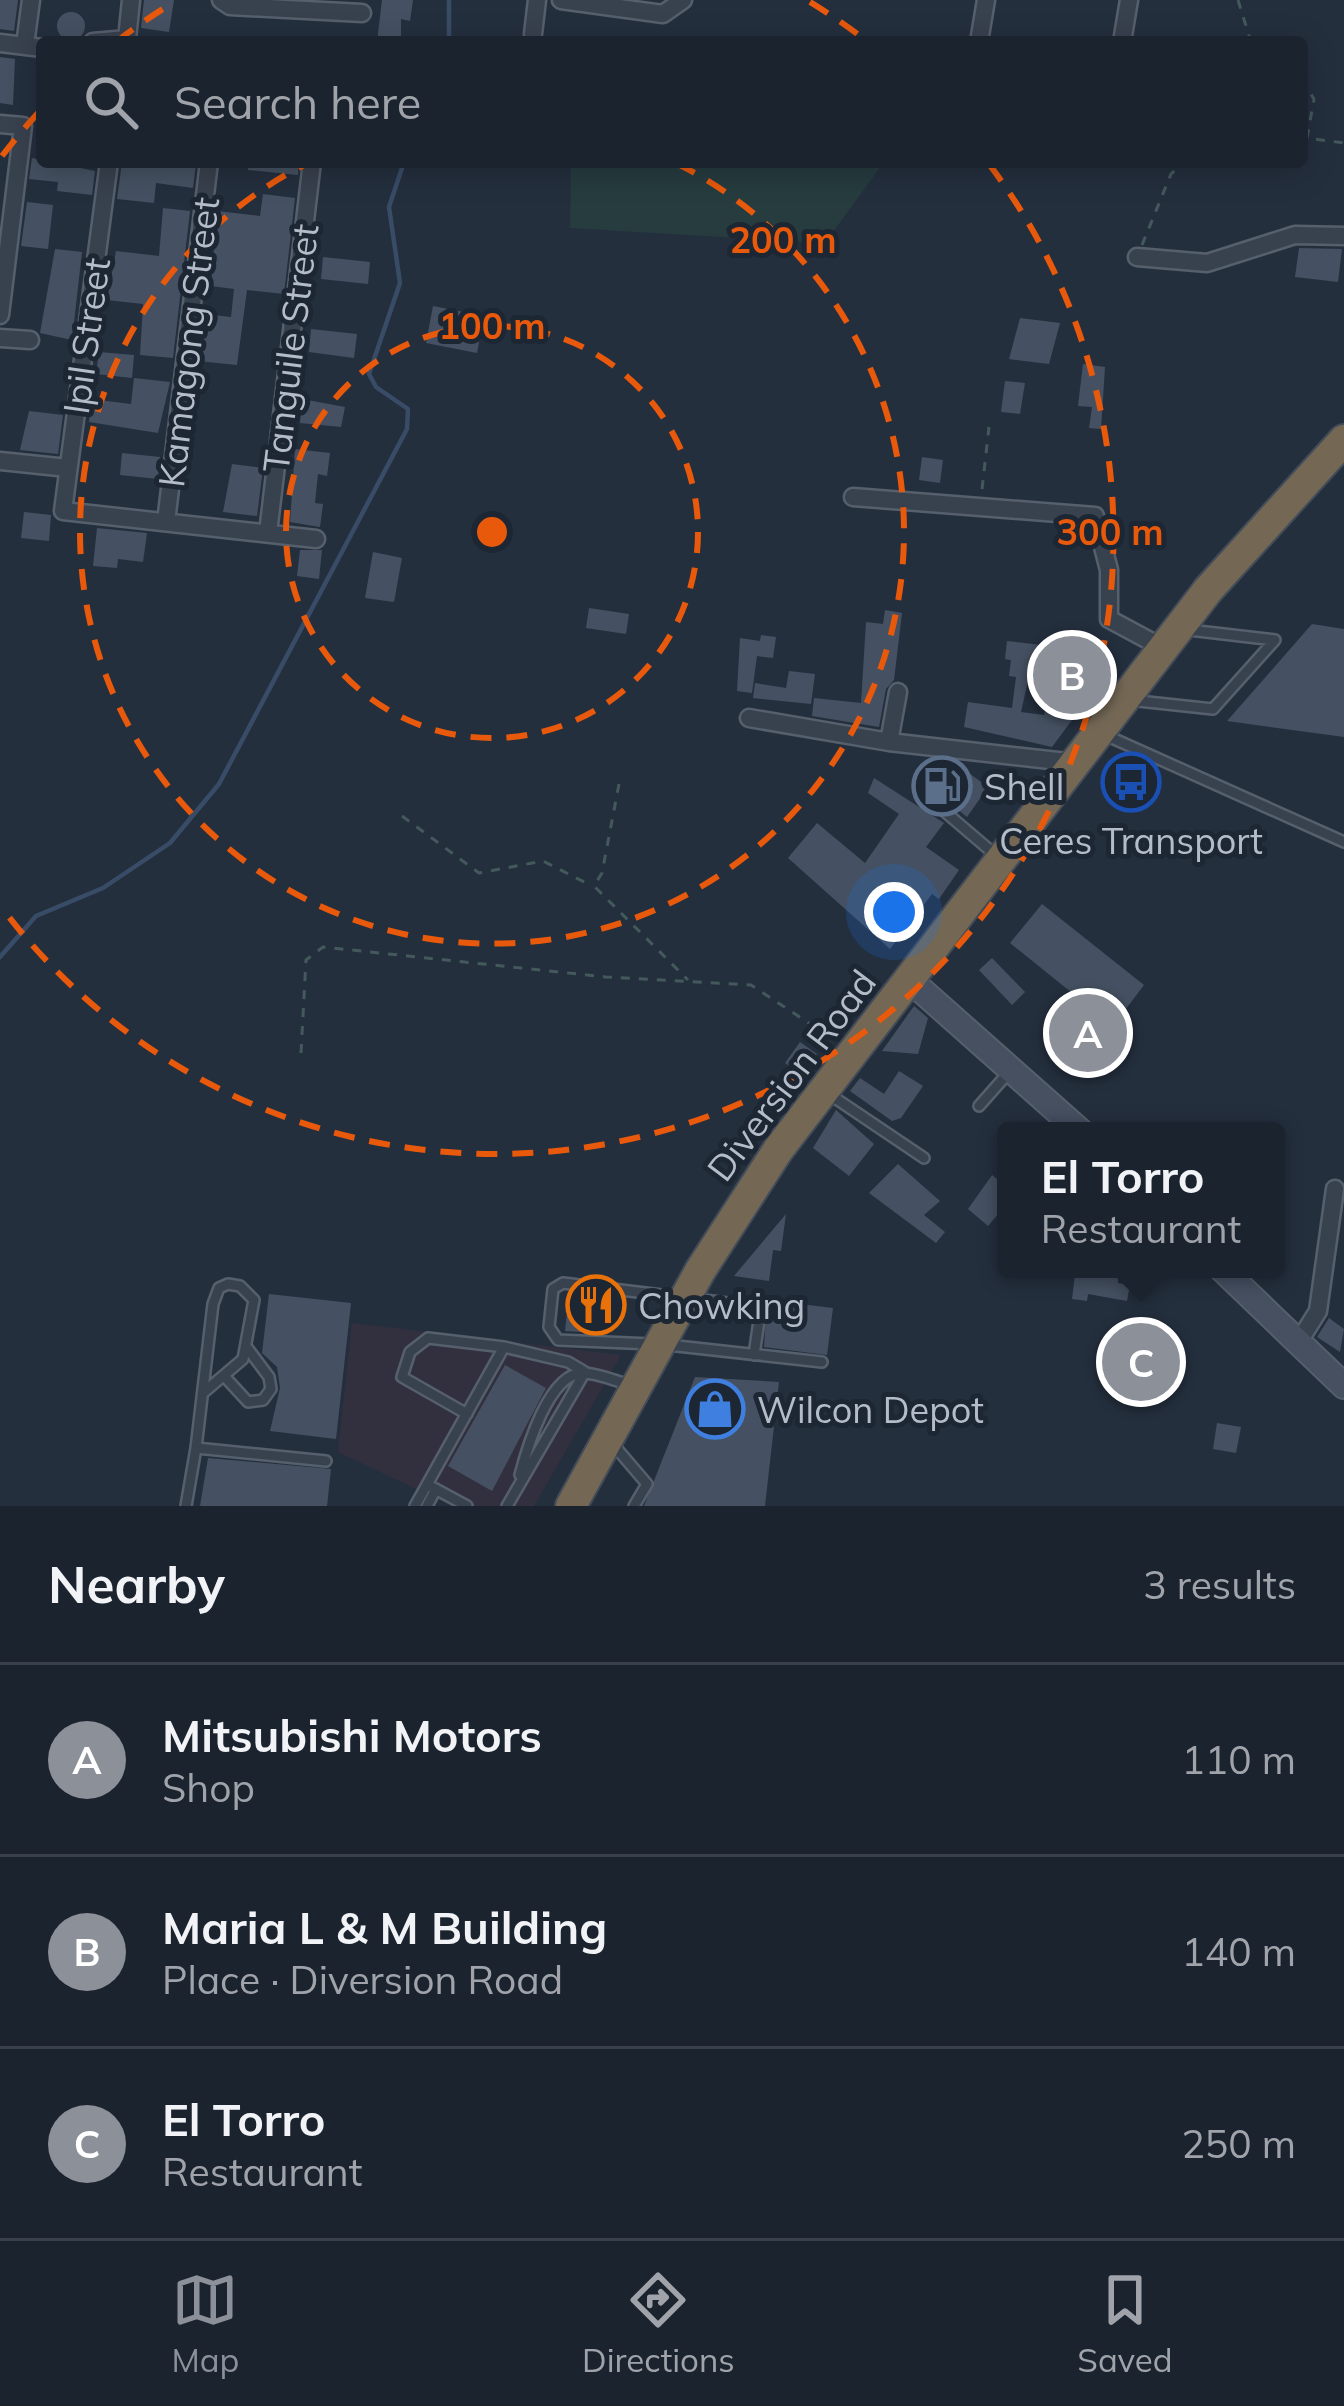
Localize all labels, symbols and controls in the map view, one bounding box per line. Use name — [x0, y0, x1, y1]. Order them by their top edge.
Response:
search box — [36, 36, 1308, 168]
icon: search — [78, 69, 144, 135]
text: Search here — [174, 74, 421, 130]
street label: Kamagong Street — [148, 195, 228, 489]
text: 200 m — [729, 217, 837, 262]
street label: Tanguile Street — [252, 221, 328, 475]
street label: Ipil Street — [53, 255, 119, 417]
text: 100 m — [438, 303, 546, 348]
text: 300 m — [1056, 509, 1164, 554]
centre of rings — [471, 511, 513, 553]
pin: B — [1033, 630, 1111, 720]
bus stop icon: Ceres Transport — [1100, 751, 1162, 813]
fuel station icon: Shell — [911, 755, 973, 817]
place label: Shell — [984, 764, 1064, 809]
place label: Ceres Transport — [999, 818, 1263, 863]
your location — [864, 882, 924, 942]
street label: Diversion Road — [697, 961, 885, 1189]
pin: A — [1049, 988, 1127, 1078]
popup — [997, 1122, 1285, 1278]
text: El Torro — [1041, 1148, 1204, 1204]
text: Restaurant — [1041, 1204, 1241, 1253]
restaurant icon: Chowking — [565, 1274, 627, 1336]
place label: Chowking — [638, 1283, 805, 1328]
pin: C — [1102, 1317, 1180, 1407]
shop icon: Wilcon Depot — [684, 1378, 746, 1440]
place label: Wilcon Depot — [757, 1387, 984, 1432]
text: Nearby — [48, 1552, 225, 1616]
text: 3 results — [1143, 1560, 1296, 1609]
text: Mitsubishi Motors — [162, 1707, 542, 1763]
text: A — [72, 1735, 102, 1784]
text: 110 m — [1181, 1735, 1296, 1784]
text: Shop — [162, 1763, 255, 1812]
text: Maria L & M Building — [162, 1899, 607, 1955]
text: B — [74, 1927, 100, 1976]
text: 140 m — [1181, 1927, 1296, 1976]
text: Place · Diversion Road — [162, 1955, 563, 2004]
text: El Torro — [162, 2091, 326, 2147]
text: C — [74, 2119, 100, 2168]
text: 250 m — [1181, 2119, 1296, 2168]
text: Restaurant — [162, 2147, 362, 2196]
tab: Map — [171, 2267, 239, 2380]
tab: Directions — [582, 2267, 735, 2380]
tab: Saved — [1077, 2267, 1173, 2380]

